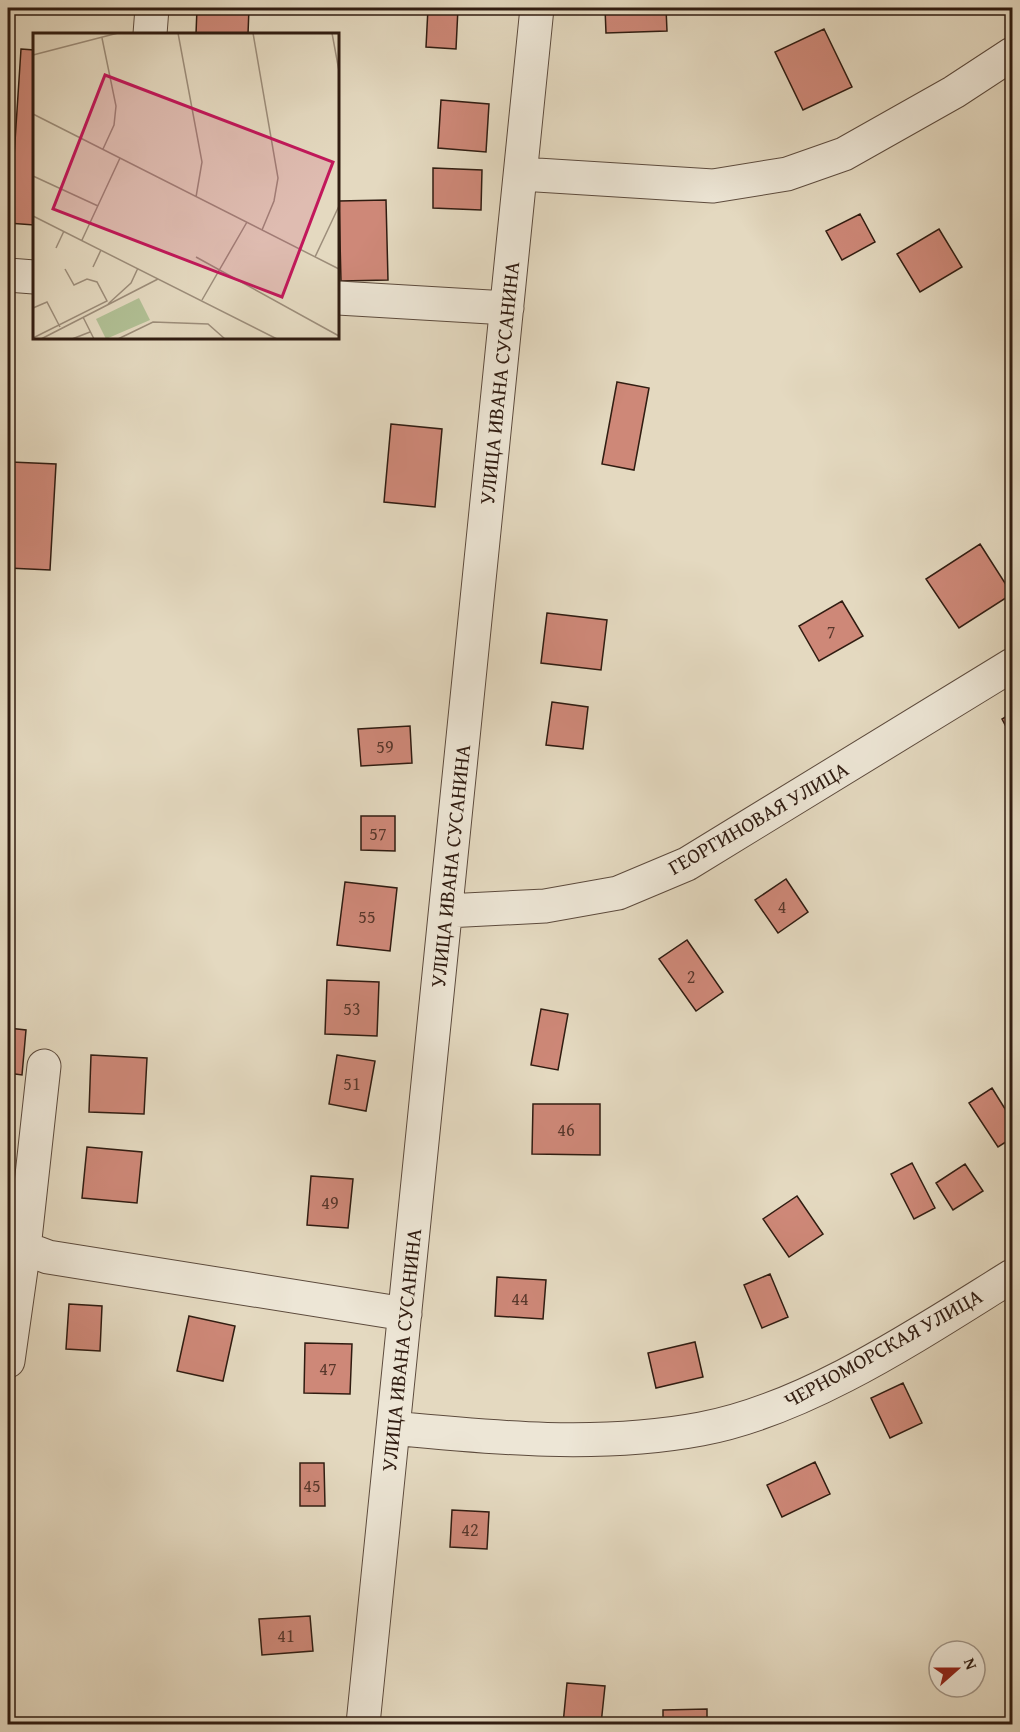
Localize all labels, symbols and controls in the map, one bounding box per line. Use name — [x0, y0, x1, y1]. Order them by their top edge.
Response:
inset map — [33, 33, 339, 339]
street label: УЛИЦА ИВАНА СУСАНИНА — [471, 260, 527, 506]
house number: 7 — [827, 618, 835, 645]
house number: 59 — [376, 733, 394, 760]
street label: УЛИЦА ИВАНА СУСАНИНА — [422, 743, 478, 989]
street label: ГЕОРГИНОВАЯ УЛИЦА — [662, 753, 854, 882]
house number: 57 — [369, 820, 387, 847]
house number: 4 — [778, 893, 786, 920]
house number: 55 — [358, 903, 376, 930]
house number: 2 — [687, 963, 695, 990]
house number: 53 — [343, 995, 361, 1022]
house number: 51 — [343, 1070, 361, 1097]
house number: 46 — [557, 1116, 575, 1143]
house number: 49 — [321, 1189, 339, 1216]
street label: УЛИЦА ИВАНА СУСАНИНА — [373, 1227, 429, 1473]
street label: ЧЕРНОМОРСКАЯ УЛИЦА — [778, 1280, 988, 1415]
house number: 44 — [511, 1285, 529, 1312]
house number: 47 — [319, 1355, 337, 1382]
house number: 45 — [303, 1472, 321, 1499]
house number: 42 — [461, 1516, 479, 1543]
house number: 41 — [277, 1622, 295, 1649]
north arrow — [927, 1639, 987, 1699]
text: N — [958, 1654, 984, 1673]

